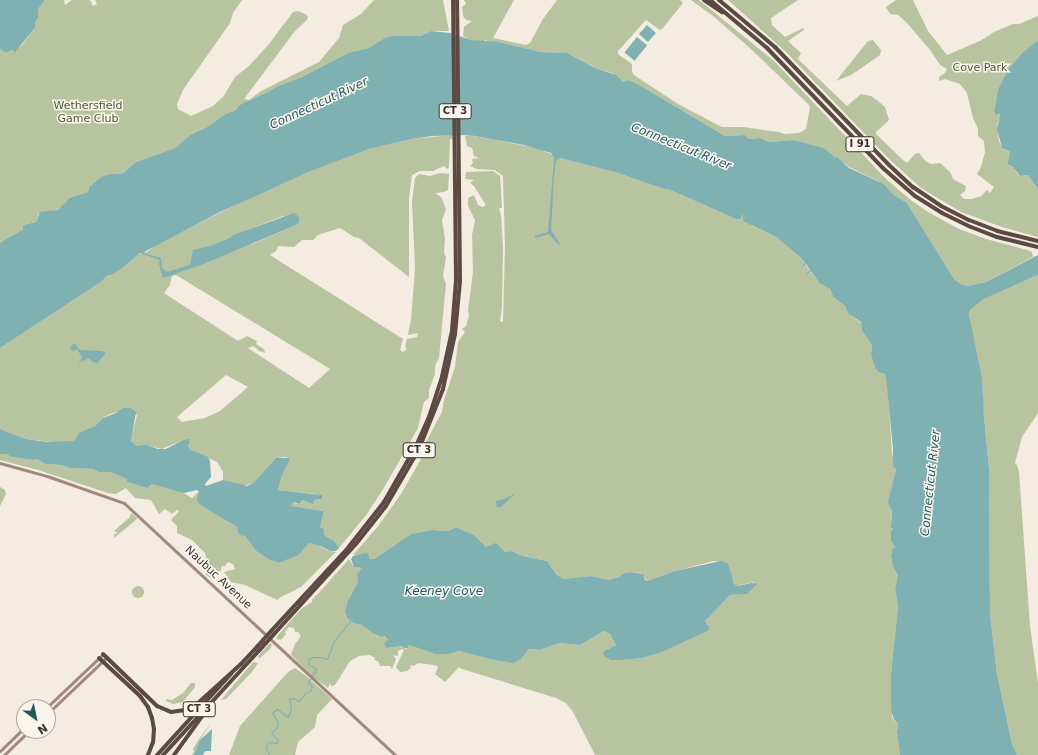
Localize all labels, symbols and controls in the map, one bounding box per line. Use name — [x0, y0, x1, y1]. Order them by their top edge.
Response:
park label: Cove Park — [953, 61, 1007, 75]
water label: Connecticut River — [268, 75, 370, 133]
park label: Wethersfield Game Club — [53, 100, 123, 126]
road number: CT 3 — [438, 103, 472, 119]
water label: Connecticut River — [629, 120, 733, 174]
road number: I 91 — [845, 136, 875, 152]
water label: Connecticut River — [918, 429, 944, 537]
road number: CT 3 — [402, 442, 436, 458]
street label: Naubuc Avenue — [182, 544, 254, 612]
water label: Keeney Cove — [405, 585, 483, 599]
north arrow — [16, 699, 56, 739]
road number: CT 3 — [182, 701, 216, 717]
text: N — [35, 721, 50, 737]

